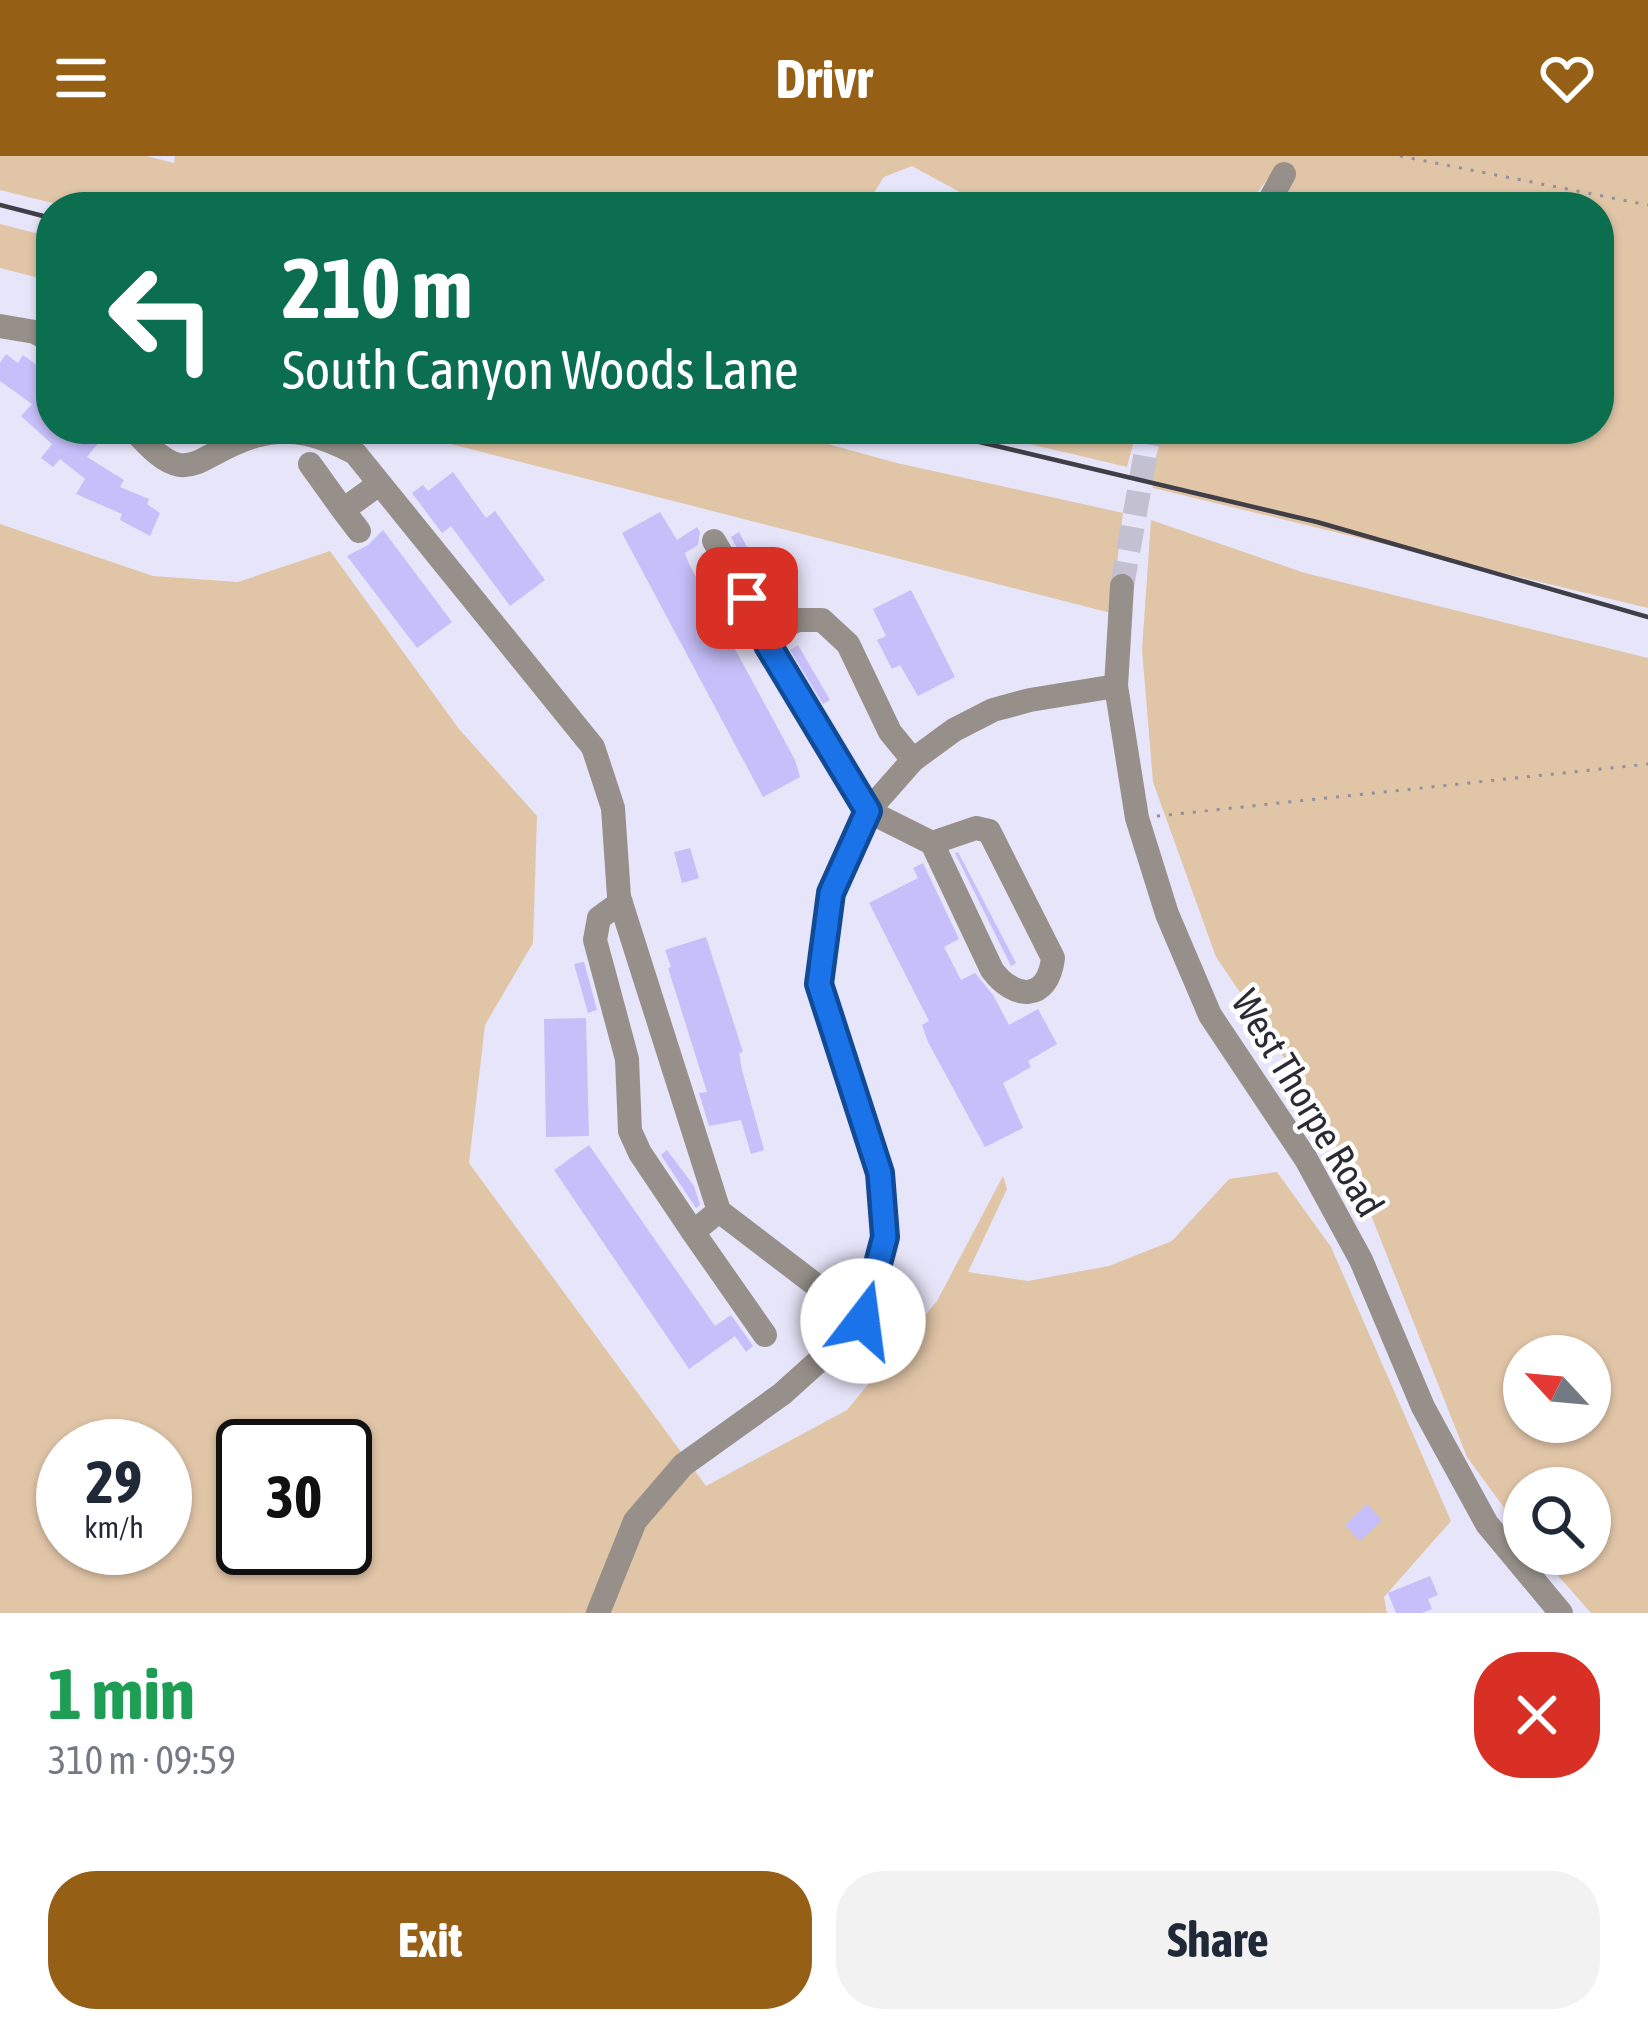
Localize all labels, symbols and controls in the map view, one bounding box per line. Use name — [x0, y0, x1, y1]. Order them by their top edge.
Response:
icon: menu — [48, 45, 114, 111]
icon: heart — [1534, 45, 1600, 111]
text: Drivr — [776, 48, 872, 109]
icon: left — [84, 240, 240, 396]
text: 210 m — [282, 240, 472, 336]
text: South Canyon Woods Lane — [282, 339, 799, 400]
pin — [696, 547, 798, 649]
icon: arrive — [714, 565, 780, 631]
street label: West Thorpe Road — [1223, 982, 1393, 1224]
position arrow — [800, 1258, 926, 1384]
north arrow — [1503, 1335, 1611, 1443]
map controls — [1503, 1335, 1611, 1575]
speed limit sign: 30 — [216, 1419, 372, 1575]
text: 29 — [86, 1447, 142, 1516]
button: search — [1503, 1467, 1611, 1575]
text: km/h — [84, 1510, 144, 1544]
text: 1 min — [48, 1652, 195, 1734]
button: close — [1474, 1652, 1600, 1778]
text: 310 m · 09:59 — [48, 1738, 236, 1782]
button: Exit — [48, 1871, 812, 2009]
button: Share — [836, 1871, 1600, 2009]

